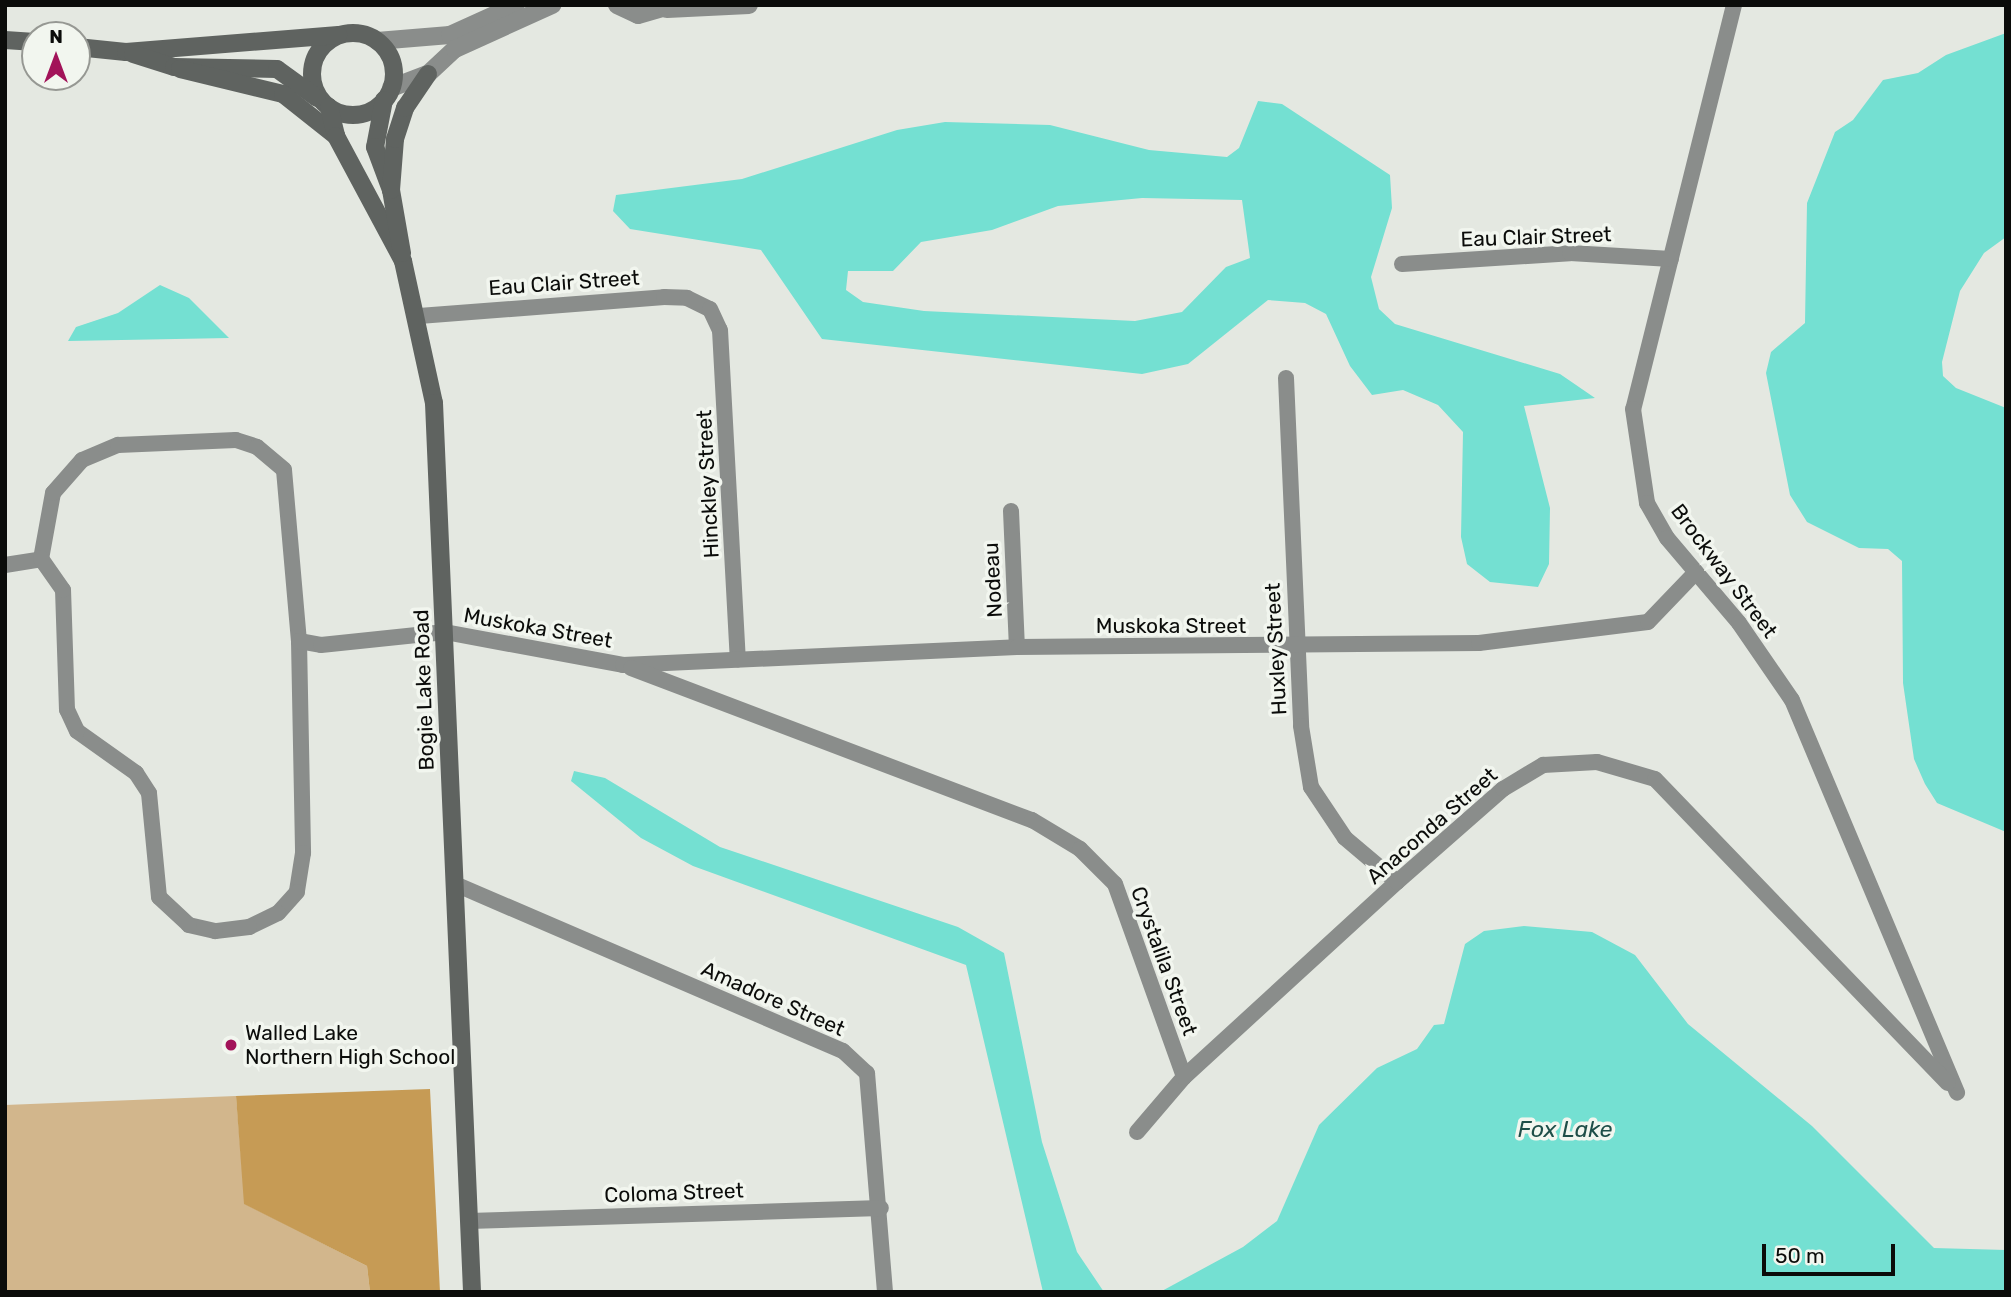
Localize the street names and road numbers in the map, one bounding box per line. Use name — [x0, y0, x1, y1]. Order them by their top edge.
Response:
street label: Eau Clair Street — [1460, 222, 1612, 252]
street label: Eau Clair Street — [487, 265, 641, 301]
street label: Hinckley Street — [692, 409, 724, 559]
street label: Brockway Street — [1665, 499, 1783, 643]
street label: Nodeau — [978, 542, 1008, 618]
street label: Huxley Street — [1260, 582, 1292, 716]
street label: Muskoka Street — [462, 603, 614, 653]
street label: Bogie Lake Road — [409, 609, 439, 771]
street label: Muskoka Street — [1096, 613, 1246, 639]
street label: Anaconda Street — [1362, 762, 1502, 890]
street label: Crystalila Street — [1125, 883, 1203, 1039]
street label: Amadore Street — [697, 956, 849, 1042]
street label: Coloma Street — [604, 1178, 744, 1208]

